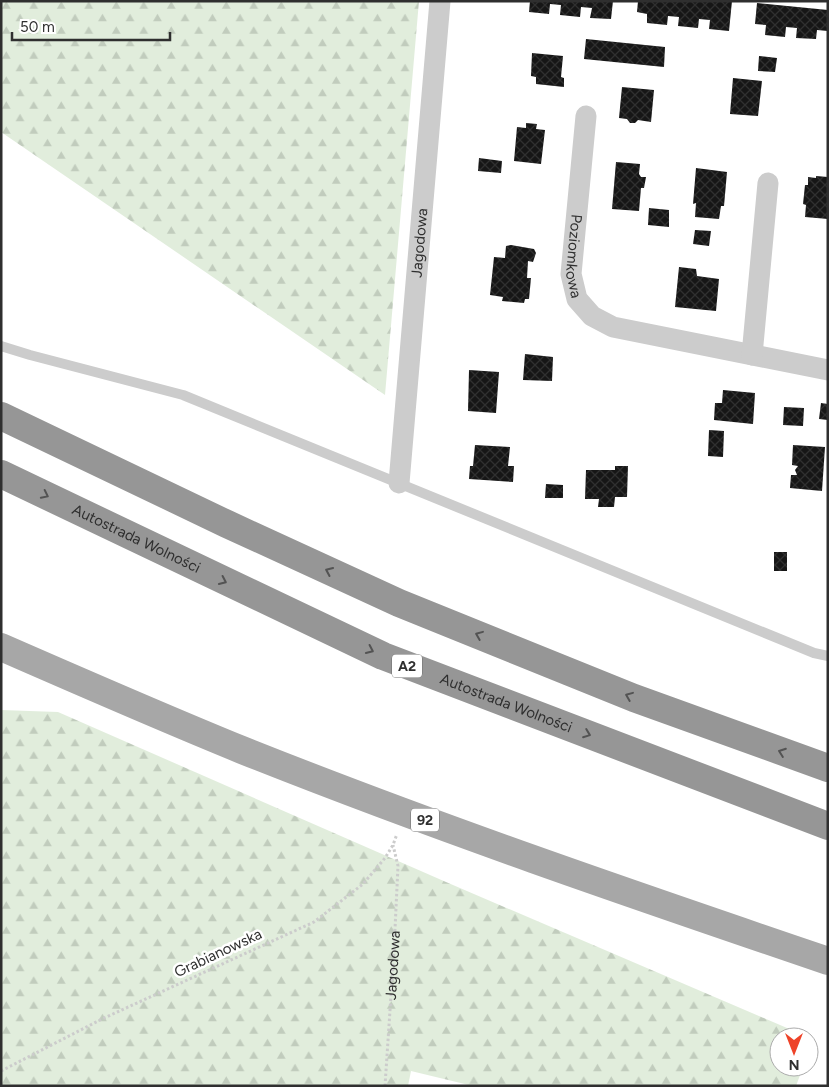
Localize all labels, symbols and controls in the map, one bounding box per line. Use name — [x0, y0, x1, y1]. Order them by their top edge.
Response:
scale bar — [12, 10, 170, 42]
text: 50 m — [20, 18, 55, 36]
street label: Jagodowa — [408, 207, 431, 278]
street label: Poziomkowa — [561, 213, 586, 300]
one-way arrow — [40, 489, 49, 499]
street label: Autostrada Wolności — [69, 500, 203, 577]
one-way arrow — [325, 566, 334, 577]
one-way arrow — [218, 574, 227, 585]
one-way arrow — [475, 631, 484, 641]
one-way arrow — [365, 644, 374, 655]
road number: A2 — [392, 654, 422, 678]
street label: Autostrada Wolności — [438, 670, 575, 736]
one-way arrow — [625, 692, 634, 702]
one-way arrow — [582, 728, 590, 738]
one-way arrow — [778, 748, 787, 758]
road number: 92 — [411, 808, 439, 832]
street label: Grabianowska — [171, 925, 265, 981]
street label: Jagodowa — [382, 930, 404, 1001]
north arrow — [769, 1027, 819, 1077]
text: N — [789, 1056, 799, 1073]

